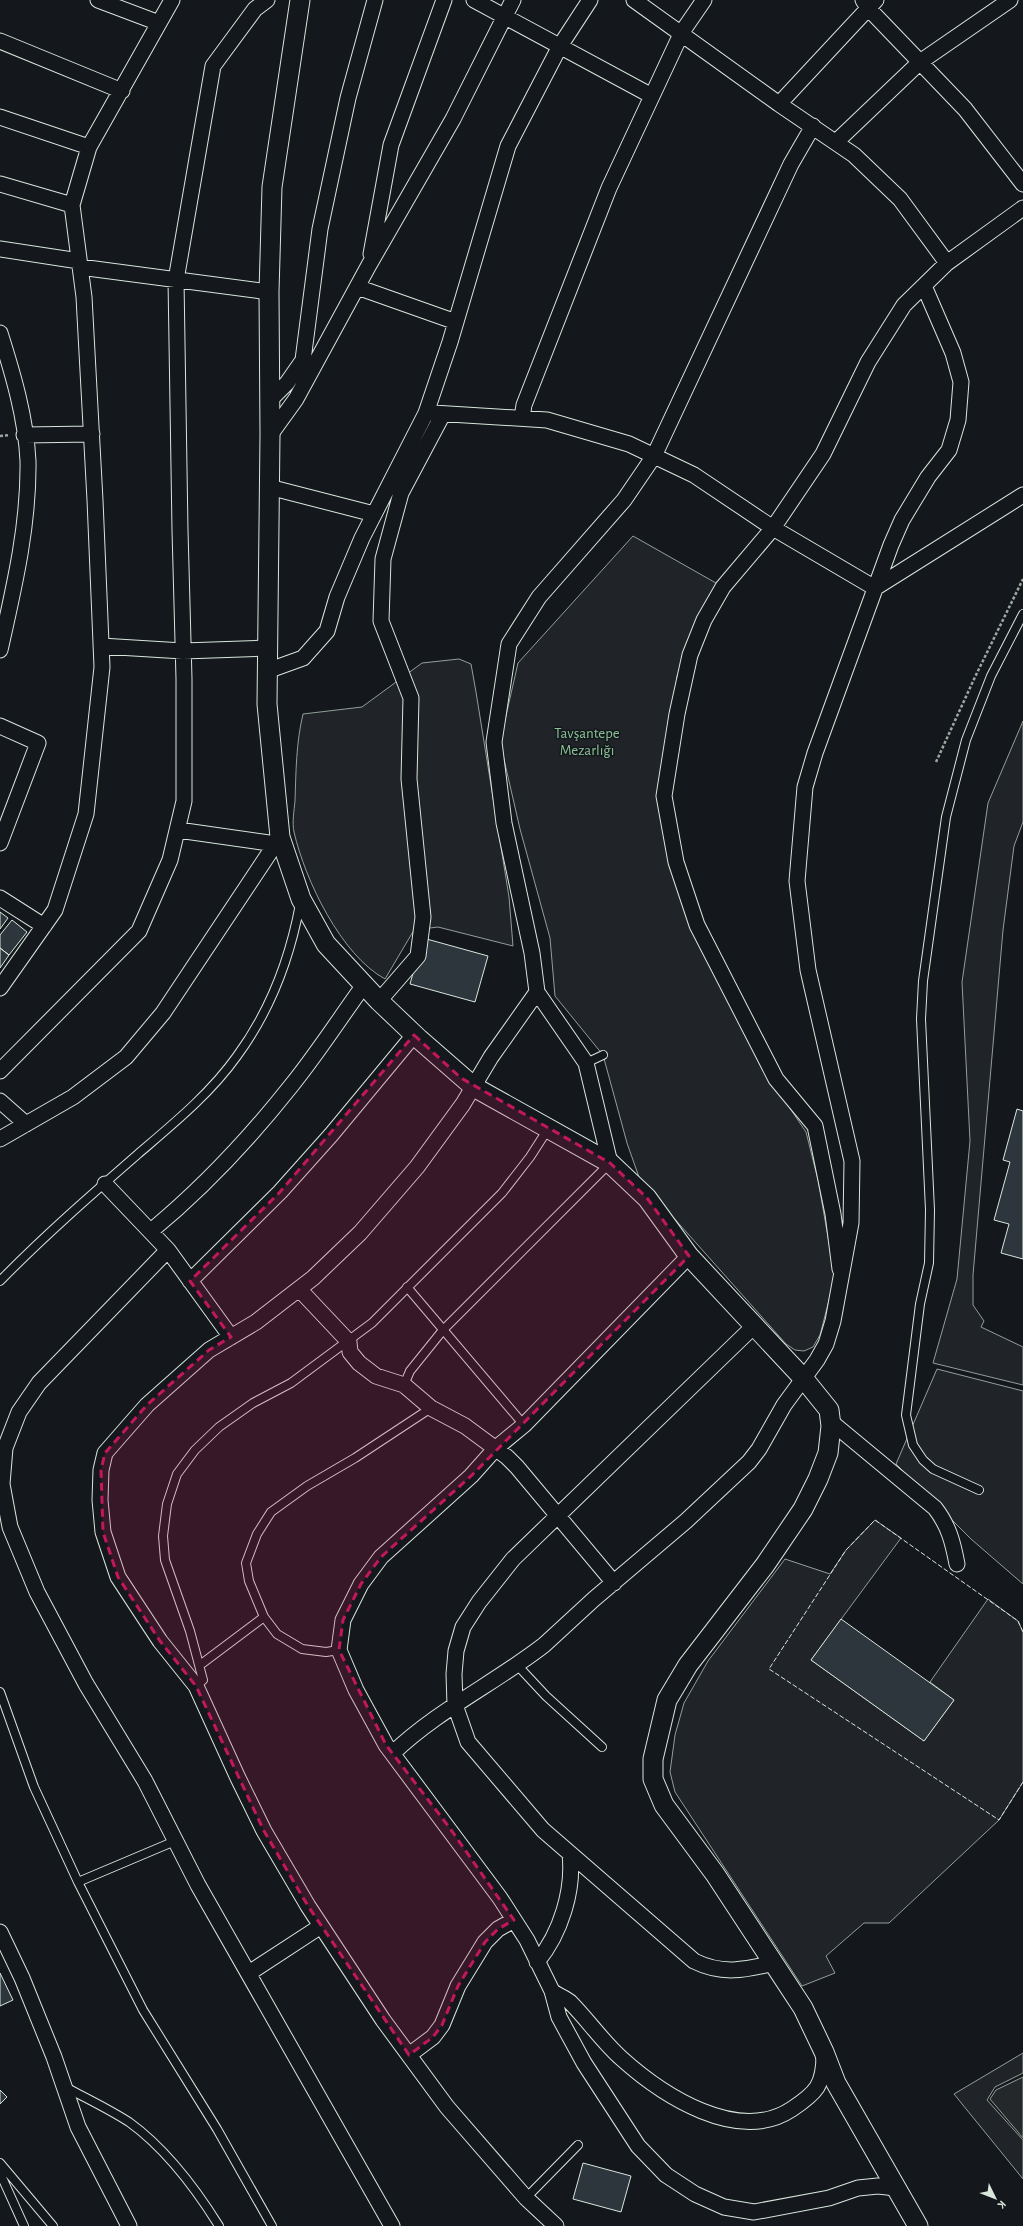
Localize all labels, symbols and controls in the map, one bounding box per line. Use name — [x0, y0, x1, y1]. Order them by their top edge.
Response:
park label: Tavşantepe Mezarlığı — [554, 726, 620, 758]
north arrow — [975, 2178, 1015, 2218]
text: K — [995, 2198, 1008, 2211]

